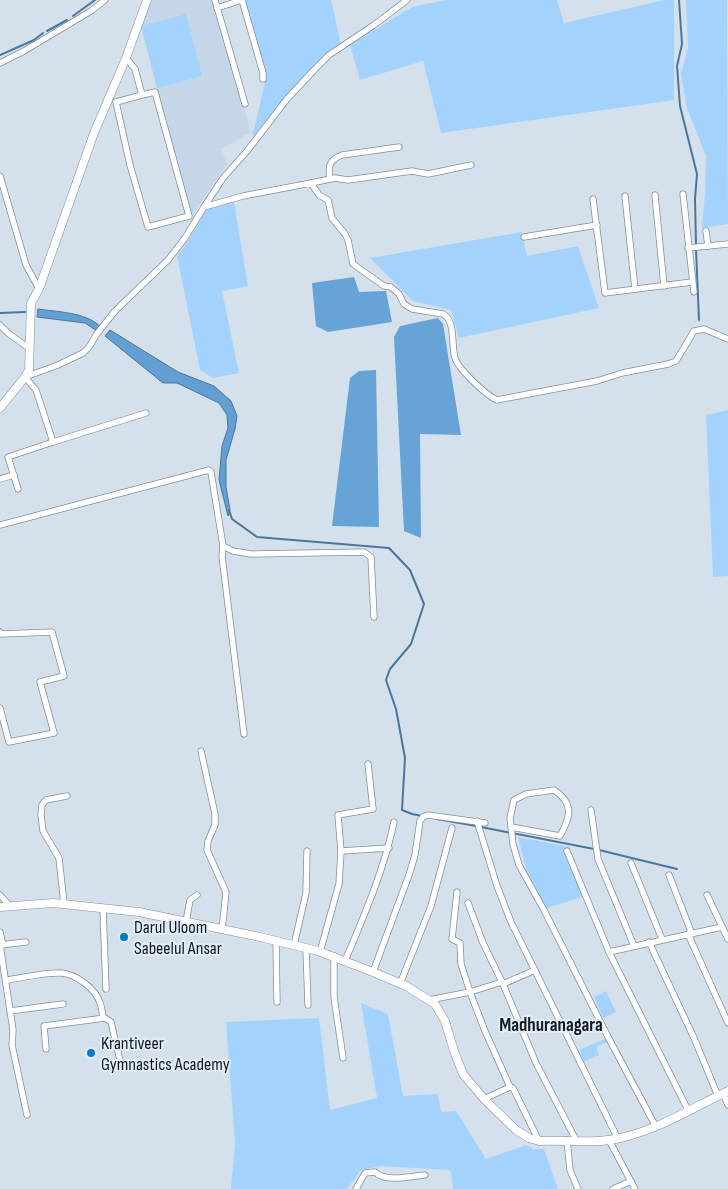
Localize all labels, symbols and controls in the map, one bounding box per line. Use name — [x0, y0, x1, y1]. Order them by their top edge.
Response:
place label: Darul Uloom Sabeelul Ansar — [134, 917, 222, 959]
marker: Darul Uloom Sabeelul Ansar — [118, 931, 130, 943]
district label: Madhuranagara — [499, 1014, 603, 1037]
place label: Krantiveer Gymnastics Academy — [101, 1033, 230, 1075]
marker: Krantiveer Gymnastics Academy — [85, 1047, 97, 1059]

